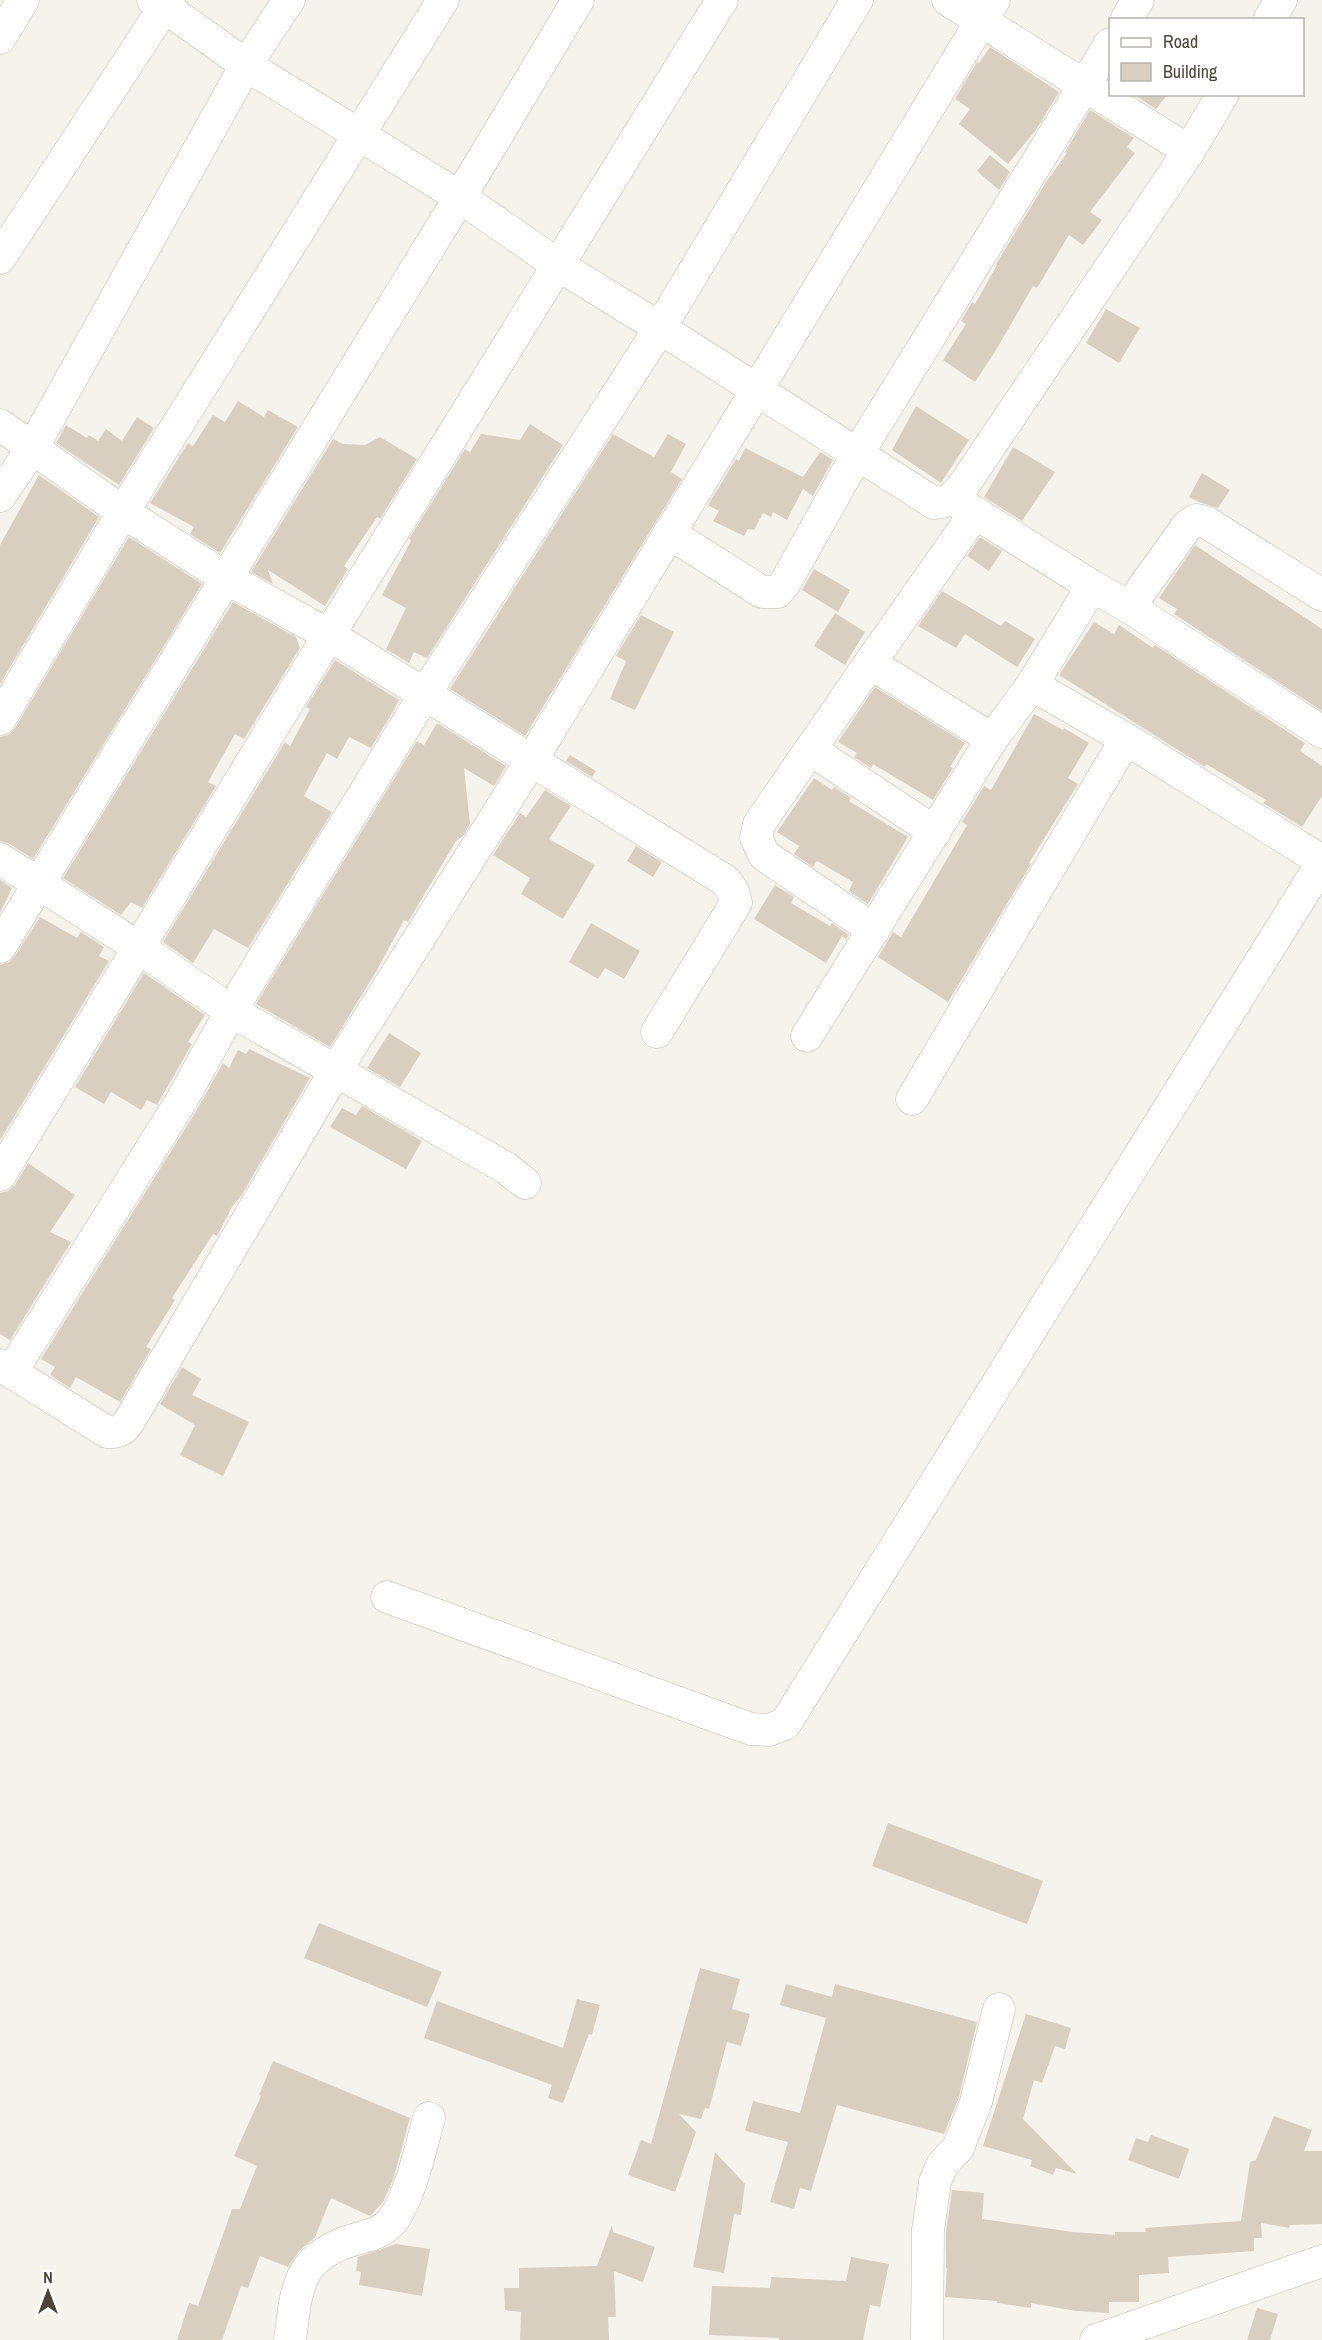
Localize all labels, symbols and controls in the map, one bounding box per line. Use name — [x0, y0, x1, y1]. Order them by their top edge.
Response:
legend — [1109, 18, 1304, 96]
text: Road — [1163, 29, 1198, 54]
text: Building — [1163, 59, 1218, 84]
north arrow — [18, 2262, 78, 2322]
text: N — [43, 2266, 53, 2288]

